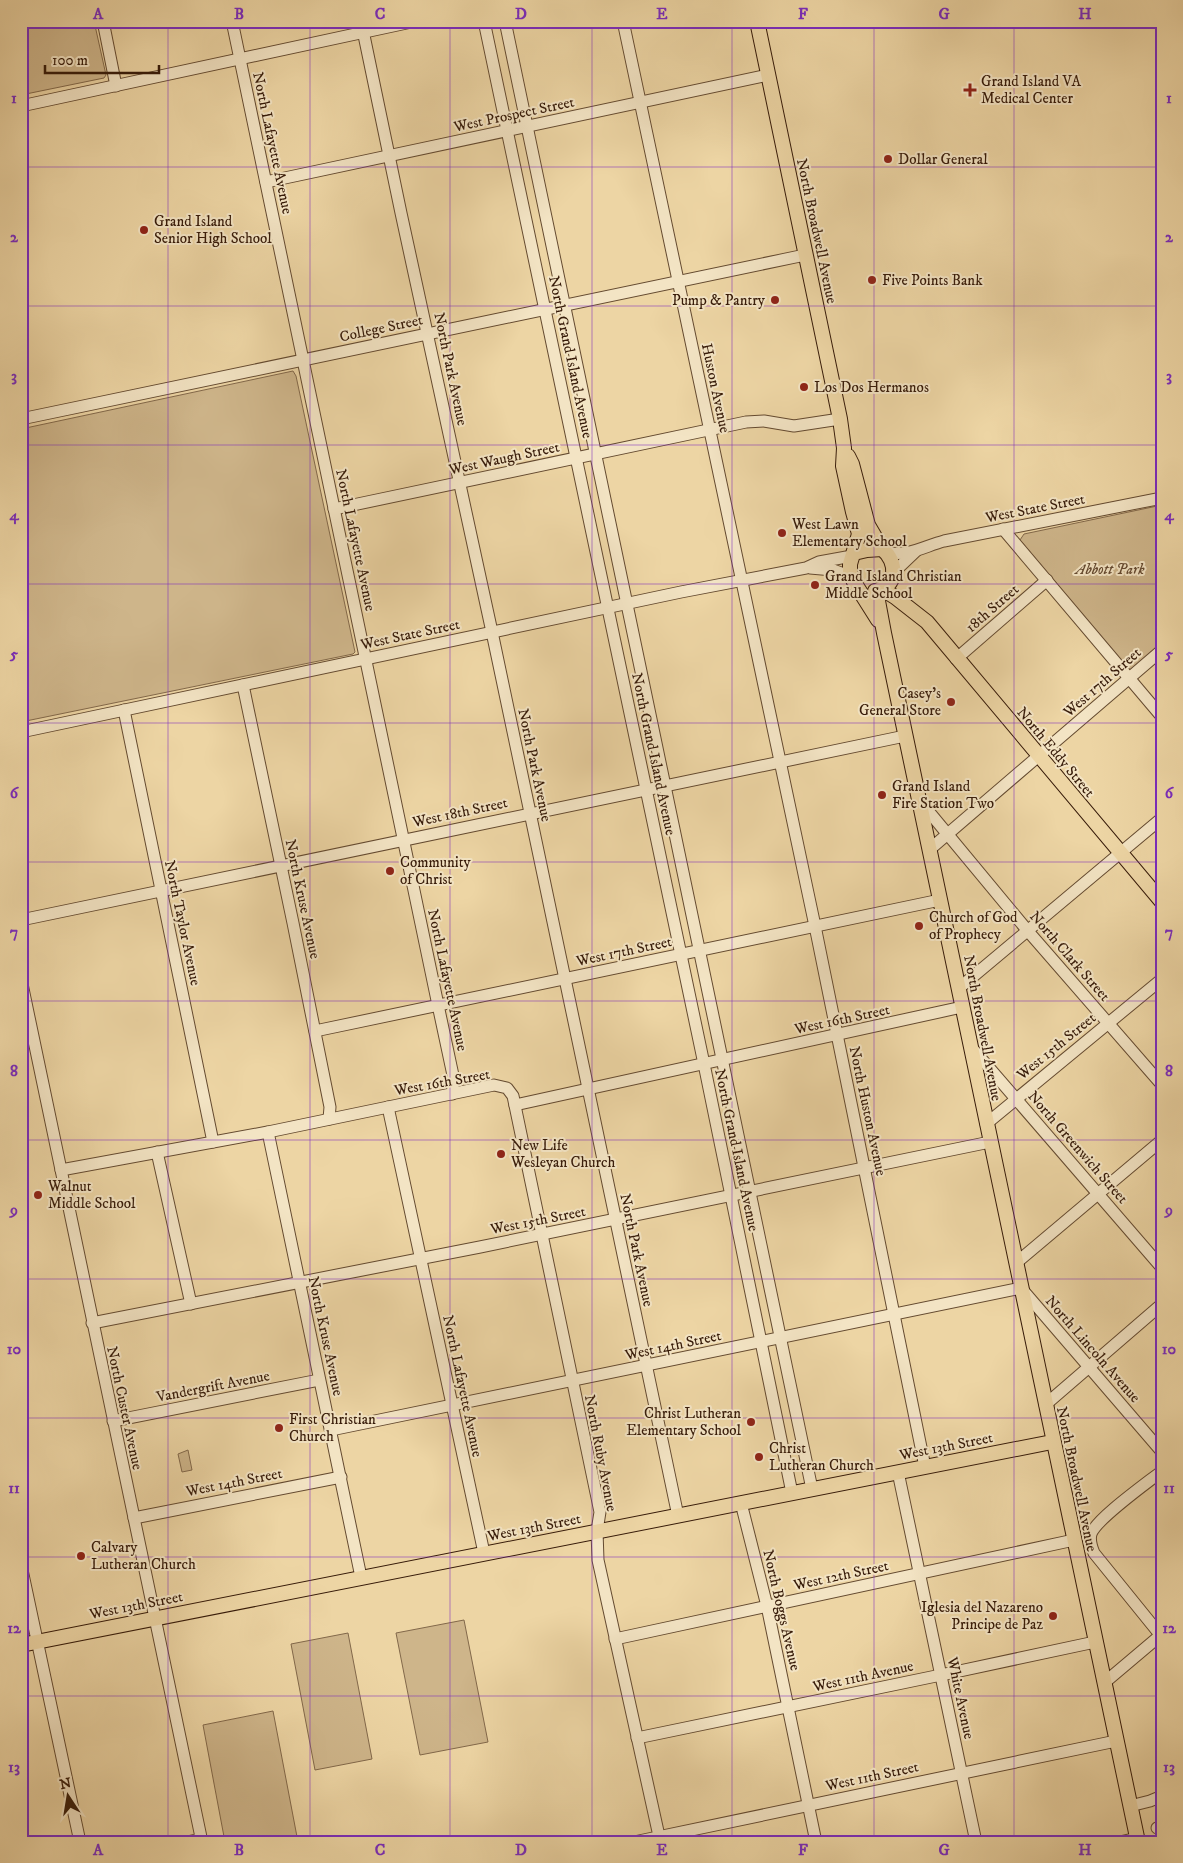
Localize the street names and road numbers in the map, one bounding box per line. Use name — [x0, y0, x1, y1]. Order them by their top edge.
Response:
street label: North Lafayette Avenue — [248, 70, 297, 216]
street label: West Prospect Street — [451, 92, 576, 137]
street label: North Broadwell Avenue — [792, 157, 841, 305]
street label: North Grand Island Avenue — [544, 274, 597, 440]
street label: College Street — [338, 310, 425, 347]
street label: North Park Avenue — [429, 311, 472, 427]
street label: Huston Avenue — [697, 342, 734, 435]
street label: West Waugh Street — [446, 437, 561, 480]
street label: North Lafayette Avenue — [331, 467, 380, 613]
street label: West State Street — [983, 489, 1087, 528]
street label: 18th Street — [962, 580, 1023, 637]
street label: West State Street — [358, 615, 462, 654]
street label: West 17th Street — [1059, 643, 1145, 722]
street label: North Grand Island Avenue — [627, 671, 680, 837]
street label: North Eddy Street — [1012, 703, 1099, 801]
street label: North Park Avenue — [513, 707, 556, 823]
street label: West 18th Street — [410, 793, 510, 832]
street label: North Kruse Avenue — [281, 838, 324, 961]
street label: North Taylor Avenue — [160, 859, 205, 987]
street label: North Lafayette Avenue — [423, 907, 472, 1053]
street label: North Clark Street — [1025, 907, 1114, 1005]
street label: West 17th Street — [574, 932, 674, 971]
street label: North Broadwell Avenue — [959, 954, 1006, 1103]
street label: West 16th Street — [792, 1000, 892, 1039]
street label: West 15th Street — [1012, 1009, 1100, 1085]
street label: North Huston Avenue — [845, 1045, 890, 1178]
street label: West 16th Street — [392, 1065, 492, 1100]
street label: North Grand Island Avenue — [710, 1067, 763, 1233]
street label: North Greenwich Street — [1023, 1087, 1132, 1208]
street label: North Park Avenue — [615, 1192, 658, 1308]
street label: West 15th Street — [488, 1202, 587, 1239]
street label: North Kruse Avenue — [304, 1275, 347, 1398]
street label: North Lincoln Avenue — [1041, 1292, 1144, 1407]
street label: North Lafayette Avenue — [438, 1313, 487, 1459]
street label: West 14th Street — [622, 1326, 723, 1365]
street label: North Custer Avenue — [102, 1344, 147, 1472]
street label: Vandergrift Avenue — [154, 1366, 271, 1407]
street label: North Ruby Avenue — [580, 1393, 621, 1513]
street label: North Broadwell Avenue — [1052, 1405, 1101, 1553]
street label: West 13th Street — [897, 1428, 995, 1465]
street label: West 14th Street — [183, 1464, 284, 1501]
street label: West 13th Street — [485, 1509, 583, 1546]
street label: North Boggs Avenue — [758, 1548, 805, 1672]
street label: West 12th Street — [791, 1556, 890, 1595]
street label: West 13th Street — [87, 1587, 185, 1624]
street label: White Avenue — [942, 1654, 978, 1741]
street label: West 11th Avenue — [810, 1657, 915, 1697]
street label: West 11th Street — [823, 1757, 921, 1796]

